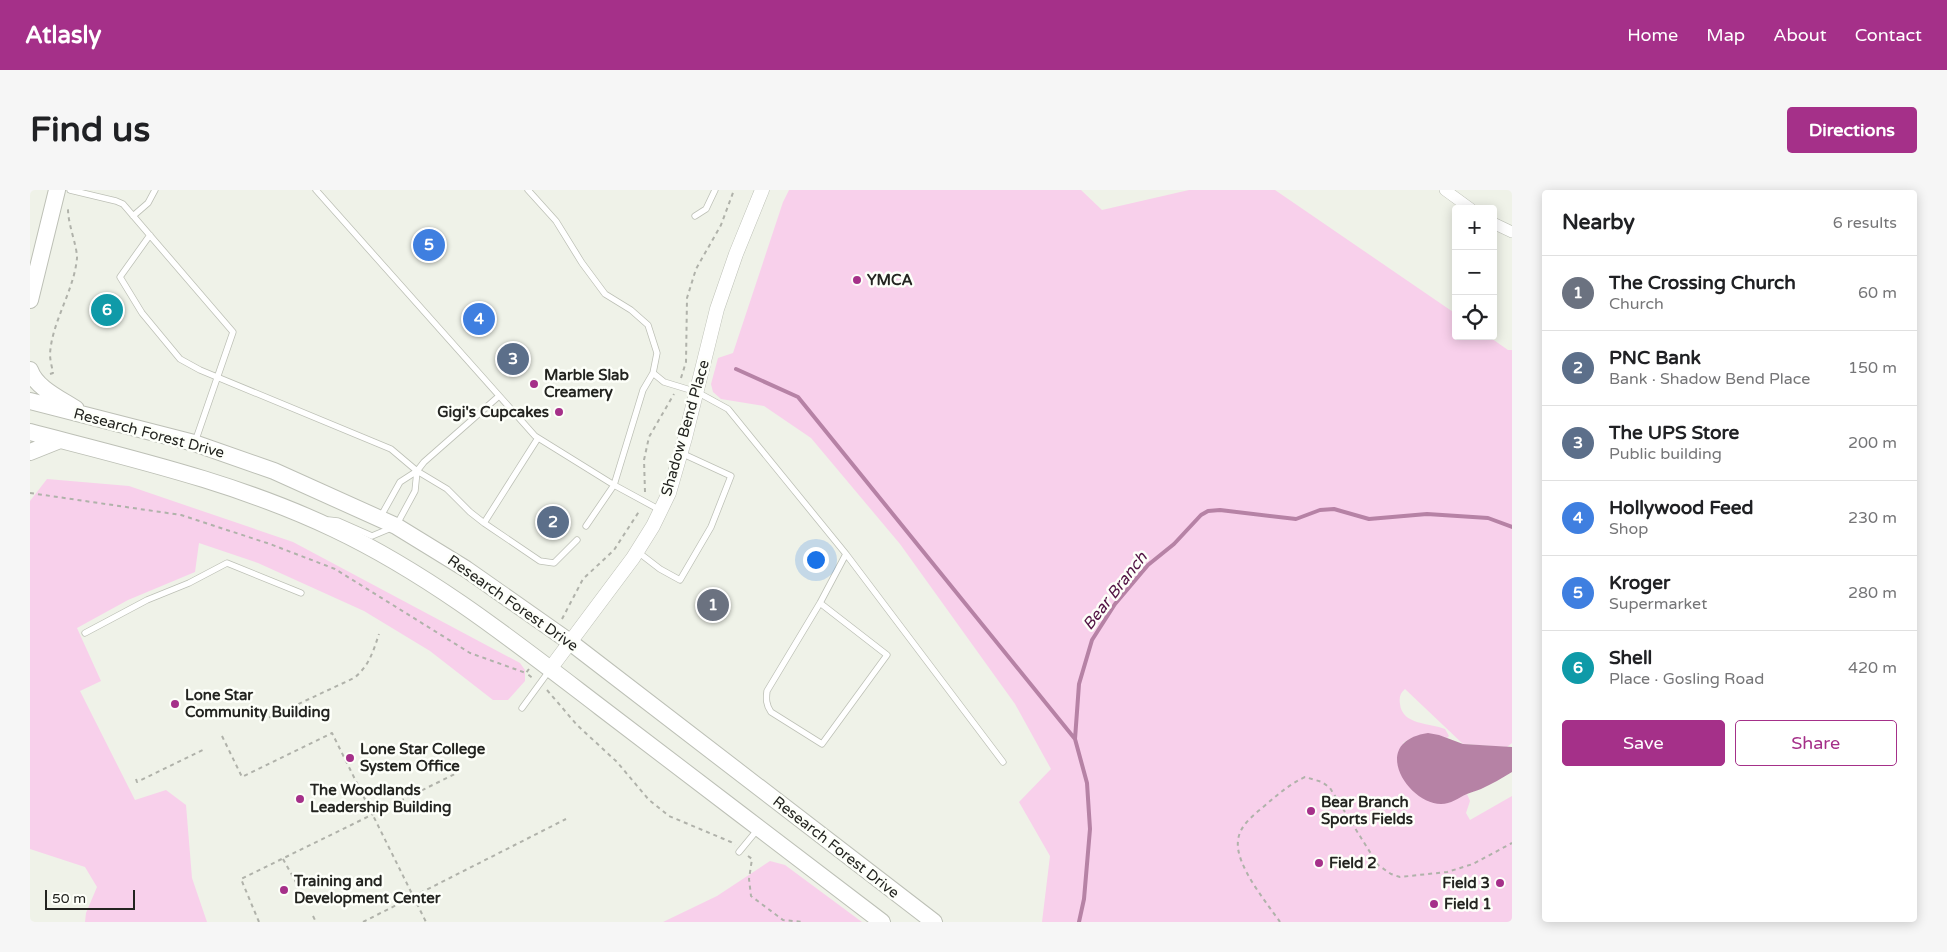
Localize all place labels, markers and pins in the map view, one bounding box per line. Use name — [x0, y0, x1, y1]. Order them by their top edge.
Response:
pin: 5 — [413, 226, 445, 264]
place label: YMCA — [867, 271, 913, 289]
marker: YMCA — [851, 274, 863, 286]
pin: 6 — [91, 291, 123, 329]
pin: 4 — [463, 300, 495, 338]
pin: 3 — [497, 340, 529, 378]
place label: Marble Slab Creamery — [544, 366, 630, 402]
marker: Marble Slab Creamery — [528, 378, 540, 390]
place label: Gigi's Cupcakes — [437, 403, 549, 422]
marker: Gigi's Cupcakes — [553, 406, 565, 418]
pin: 2 — [537, 503, 569, 541]
pin: 1 — [697, 586, 729, 624]
place label: Lone Star Community Building — [185, 686, 330, 722]
marker: Lone Star Community Building — [169, 698, 181, 710]
place label: Lone Star College System Office — [360, 740, 486, 776]
marker: Lone Star College System Office — [344, 752, 356, 764]
place label: The Woodlands Leadership Building — [309, 781, 451, 817]
marker: The Woodlands Leadership Building — [294, 793, 306, 805]
place label: Bear Branch Sports Fields — [1321, 793, 1413, 829]
marker: Bear Branch Sports Fields — [1305, 805, 1317, 817]
place label: Field 2 — [1329, 854, 1377, 872]
marker: Field 2 — [1313, 857, 1325, 869]
place label: Training and Development Center — [293, 872, 441, 908]
place label: Field 3 — [1442, 874, 1490, 892]
marker: Field 3 — [1494, 877, 1506, 889]
marker: Training and Development Center — [278, 884, 290, 896]
place label: Field 1 — [1444, 895, 1492, 913]
marker: Field 1 — [1428, 898, 1440, 910]

